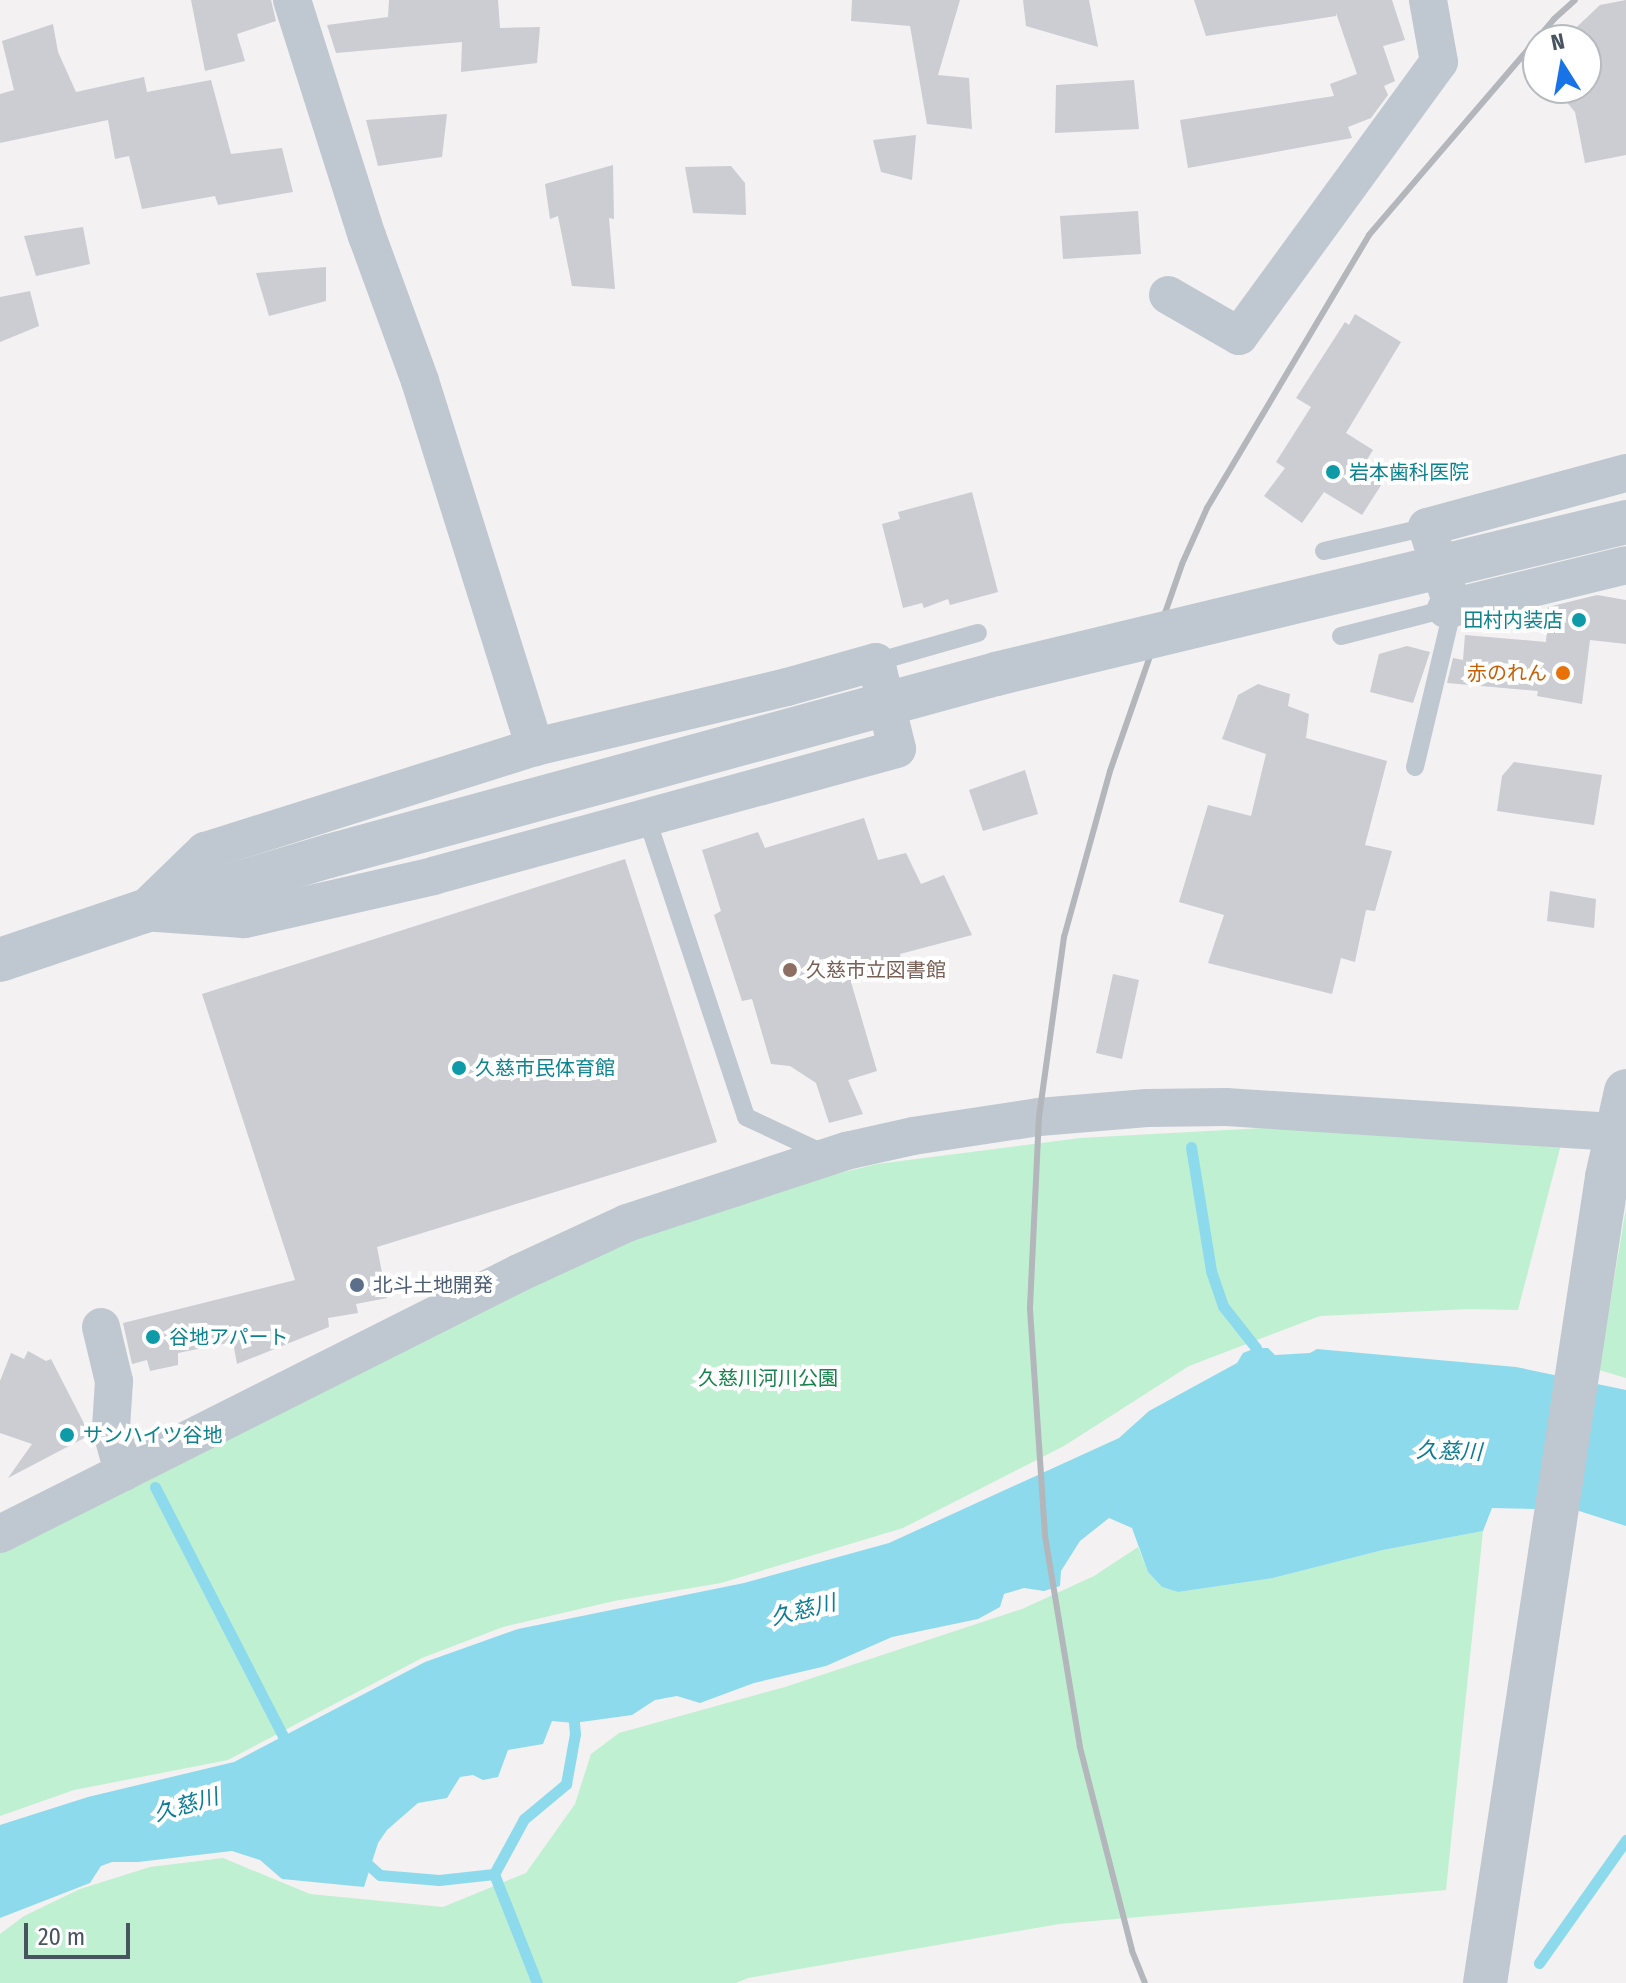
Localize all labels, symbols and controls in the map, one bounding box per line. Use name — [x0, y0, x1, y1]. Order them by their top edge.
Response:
north arrow — [1522, 24, 1602, 104]
text: N — [1549, 27, 1567, 56]
place label: 岩本歯科医院 — [1349, 460, 1469, 484]
marker: 岩本歯科医院 — [1324, 463, 1342, 481]
place label: 田村内装店 — [1463, 608, 1563, 632]
marker: 田村内装店 — [1570, 611, 1588, 629]
place label: 赤のれん — [1467, 661, 1547, 685]
marker: 赤のれん — [1554, 664, 1572, 682]
place label: 久慈市立図書館 — [806, 958, 946, 982]
marker: 久慈市立図書館 — [781, 961, 799, 979]
place label: 久慈市民体育館 — [475, 1056, 615, 1080]
marker: 久慈市民体育館 — [450, 1059, 468, 1077]
place label: 北斗土地開発 — [373, 1273, 493, 1297]
marker: 北斗土地開発 — [348, 1276, 366, 1294]
place label: 谷地アパート — [169, 1325, 289, 1349]
marker: 谷地アパート — [144, 1328, 162, 1346]
park label: 久慈川河川公園 — [698, 1366, 838, 1390]
place label: サンハイツ谷地 — [83, 1423, 223, 1447]
marker: サンハイツ谷地 — [58, 1426, 76, 1444]
water label: 久慈川 — [1416, 1437, 1482, 1465]
water label: 久慈川 — [768, 1589, 838, 1631]
water label: 久慈川 — [151, 1783, 221, 1827]
scale bar — [28, 1907, 134, 1957]
text: 20 m — [38, 1923, 85, 1951]

